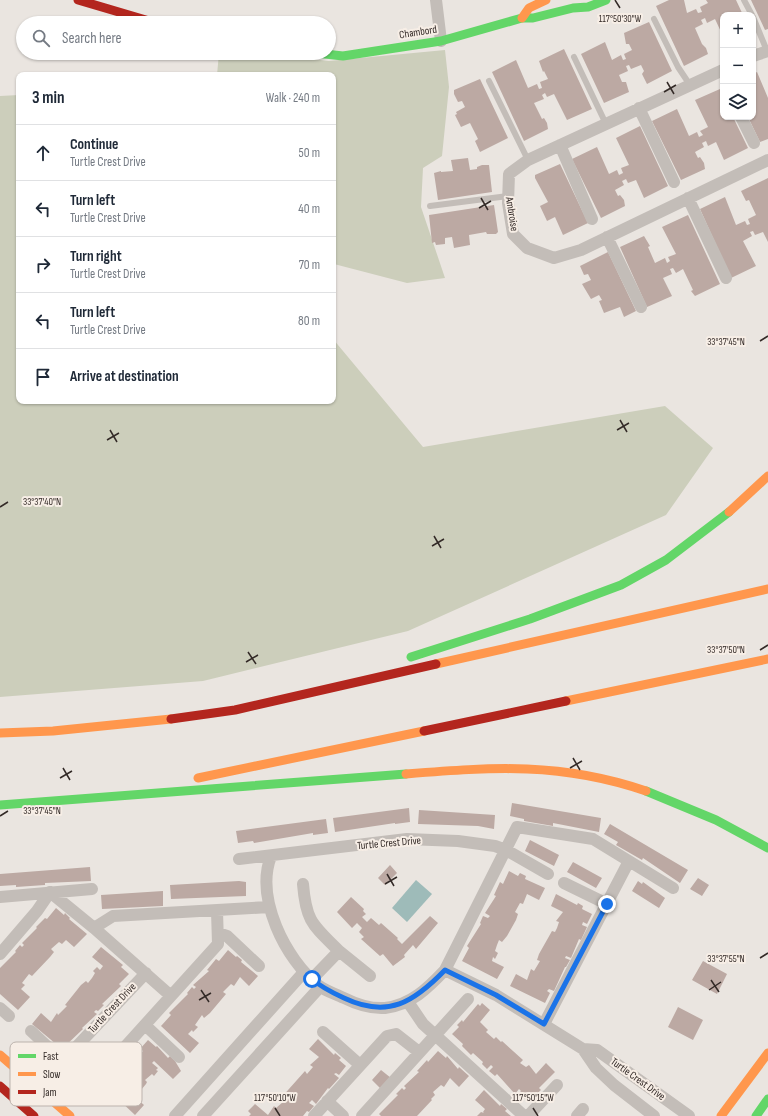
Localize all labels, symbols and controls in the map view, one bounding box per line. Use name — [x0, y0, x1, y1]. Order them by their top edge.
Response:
map controls — [720, 12, 756, 120]
button: + — [720, 12, 756, 48]
text: 117°50'30"W — [599, 13, 642, 25]
search box — [16, 16, 336, 60]
street label: Chambord — [398, 23, 438, 41]
icon: search — [30, 27, 52, 49]
text: Search here — [62, 29, 122, 48]
button: − — [720, 48, 756, 84]
button: layers — [720, 84, 756, 120]
text: 3 min — [32, 88, 65, 108]
text: Walk · 240 m — [266, 90, 320, 106]
text: Continue — [70, 135, 119, 154]
icon: ahead — [32, 142, 54, 164]
text: 50 m — [299, 145, 320, 161]
text: Turtle Crest Drive — [70, 154, 146, 170]
text: Turn left — [70, 191, 115, 210]
street label: Ambroise — [503, 195, 521, 232]
icon: left — [32, 198, 54, 220]
text: 40 m — [298, 201, 320, 217]
text: Turtle Crest Drive — [70, 210, 146, 226]
text: Turn right — [70, 247, 122, 266]
icon: right — [32, 254, 54, 276]
text: 70 m — [299, 257, 320, 273]
text: Turtle Crest Drive — [70, 266, 146, 282]
text: Turn left — [70, 303, 115, 322]
icon: left — [32, 310, 54, 332]
text: 80 m — [298, 313, 320, 329]
text: Turtle Crest Drive — [70, 322, 146, 338]
text: 33°37'45"N — [707, 336, 745, 348]
icon: arrive — [32, 366, 54, 388]
text: Arrive at destination — [70, 367, 179, 386]
text: 33°37'40"N — [23, 496, 61, 508]
text: 33°37'50"N — [707, 644, 745, 656]
text: 33°37'45"N — [23, 805, 61, 817]
street label: Turtle Crest Drive — [357, 834, 421, 852]
route end — [598, 895, 616, 913]
text: 33°37'55"N — [707, 953, 745, 965]
route start — [303, 970, 321, 988]
street label: Turtle Crest Drive — [85, 980, 139, 1036]
legend — [10, 1042, 142, 1106]
text: Fast — [43, 1050, 59, 1063]
street label: Turtle Crest Drive — [608, 1055, 668, 1103]
text: Slow — [43, 1068, 60, 1081]
text: Jam — [42, 1086, 57, 1099]
text: 117°50'10"W — [254, 1092, 296, 1104]
text: 117°50'15"W — [512, 1092, 554, 1104]

